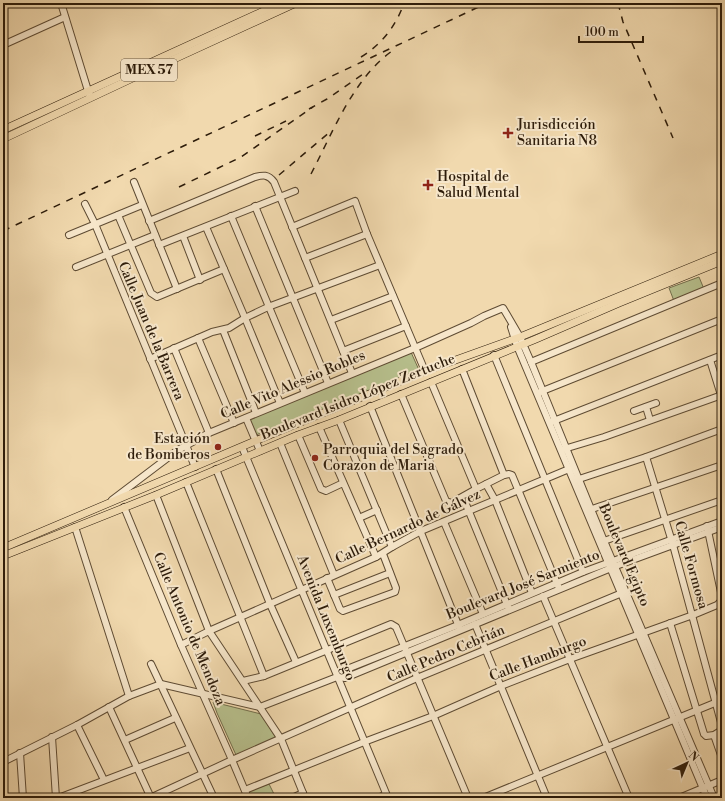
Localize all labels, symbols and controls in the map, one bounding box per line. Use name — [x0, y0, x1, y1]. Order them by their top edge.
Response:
scale bar — [579, 18, 643, 44]
text: 100 m — [585, 25, 619, 40]
road number: MEX 57 — [121, 59, 177, 81]
place label: Jurisdicción Sanitaria N8 — [516, 116, 597, 150]
marker: Jurisdicción Sanitaria N8 — [502, 127, 514, 139]
place label: Hospital de Salud Mental — [437, 168, 519, 202]
marker: Hospital de Salud Mental — [422, 179, 434, 191]
street label: Calle Juan de la Barrera — [114, 259, 189, 404]
street label: Calle Vito Alessio Robles — [218, 346, 368, 424]
street label: Boulevard Isidro López Zertuche — [257, 350, 458, 445]
place label: Estación de Bomberos — [127, 430, 211, 464]
place label: Parroquia del Sagrado Corazon de Maria — [323, 441, 464, 475]
marker: Estación de Bomberos — [213, 442, 223, 452]
marker: Parroquia del Sagrado Corazon de Maria — [310, 453, 320, 463]
street label: Calle Bernardo de Gálvez — [332, 485, 484, 569]
street label: Boulevard Egipto — [594, 500, 654, 609]
street label: Calle Formosa — [670, 519, 712, 612]
street label: Boulevard José Sarmiento — [443, 546, 603, 624]
street label: Calle Antonio de Mendoza — [149, 550, 230, 709]
street label: Avenida Luxemburgo — [292, 552, 359, 684]
street label: Calle Pedro Cebrián — [384, 621, 508, 687]
street label: Calle Hamburgo — [487, 632, 589, 686]
north arrow — [667, 743, 707, 783]
text: N — [685, 748, 701, 765]

